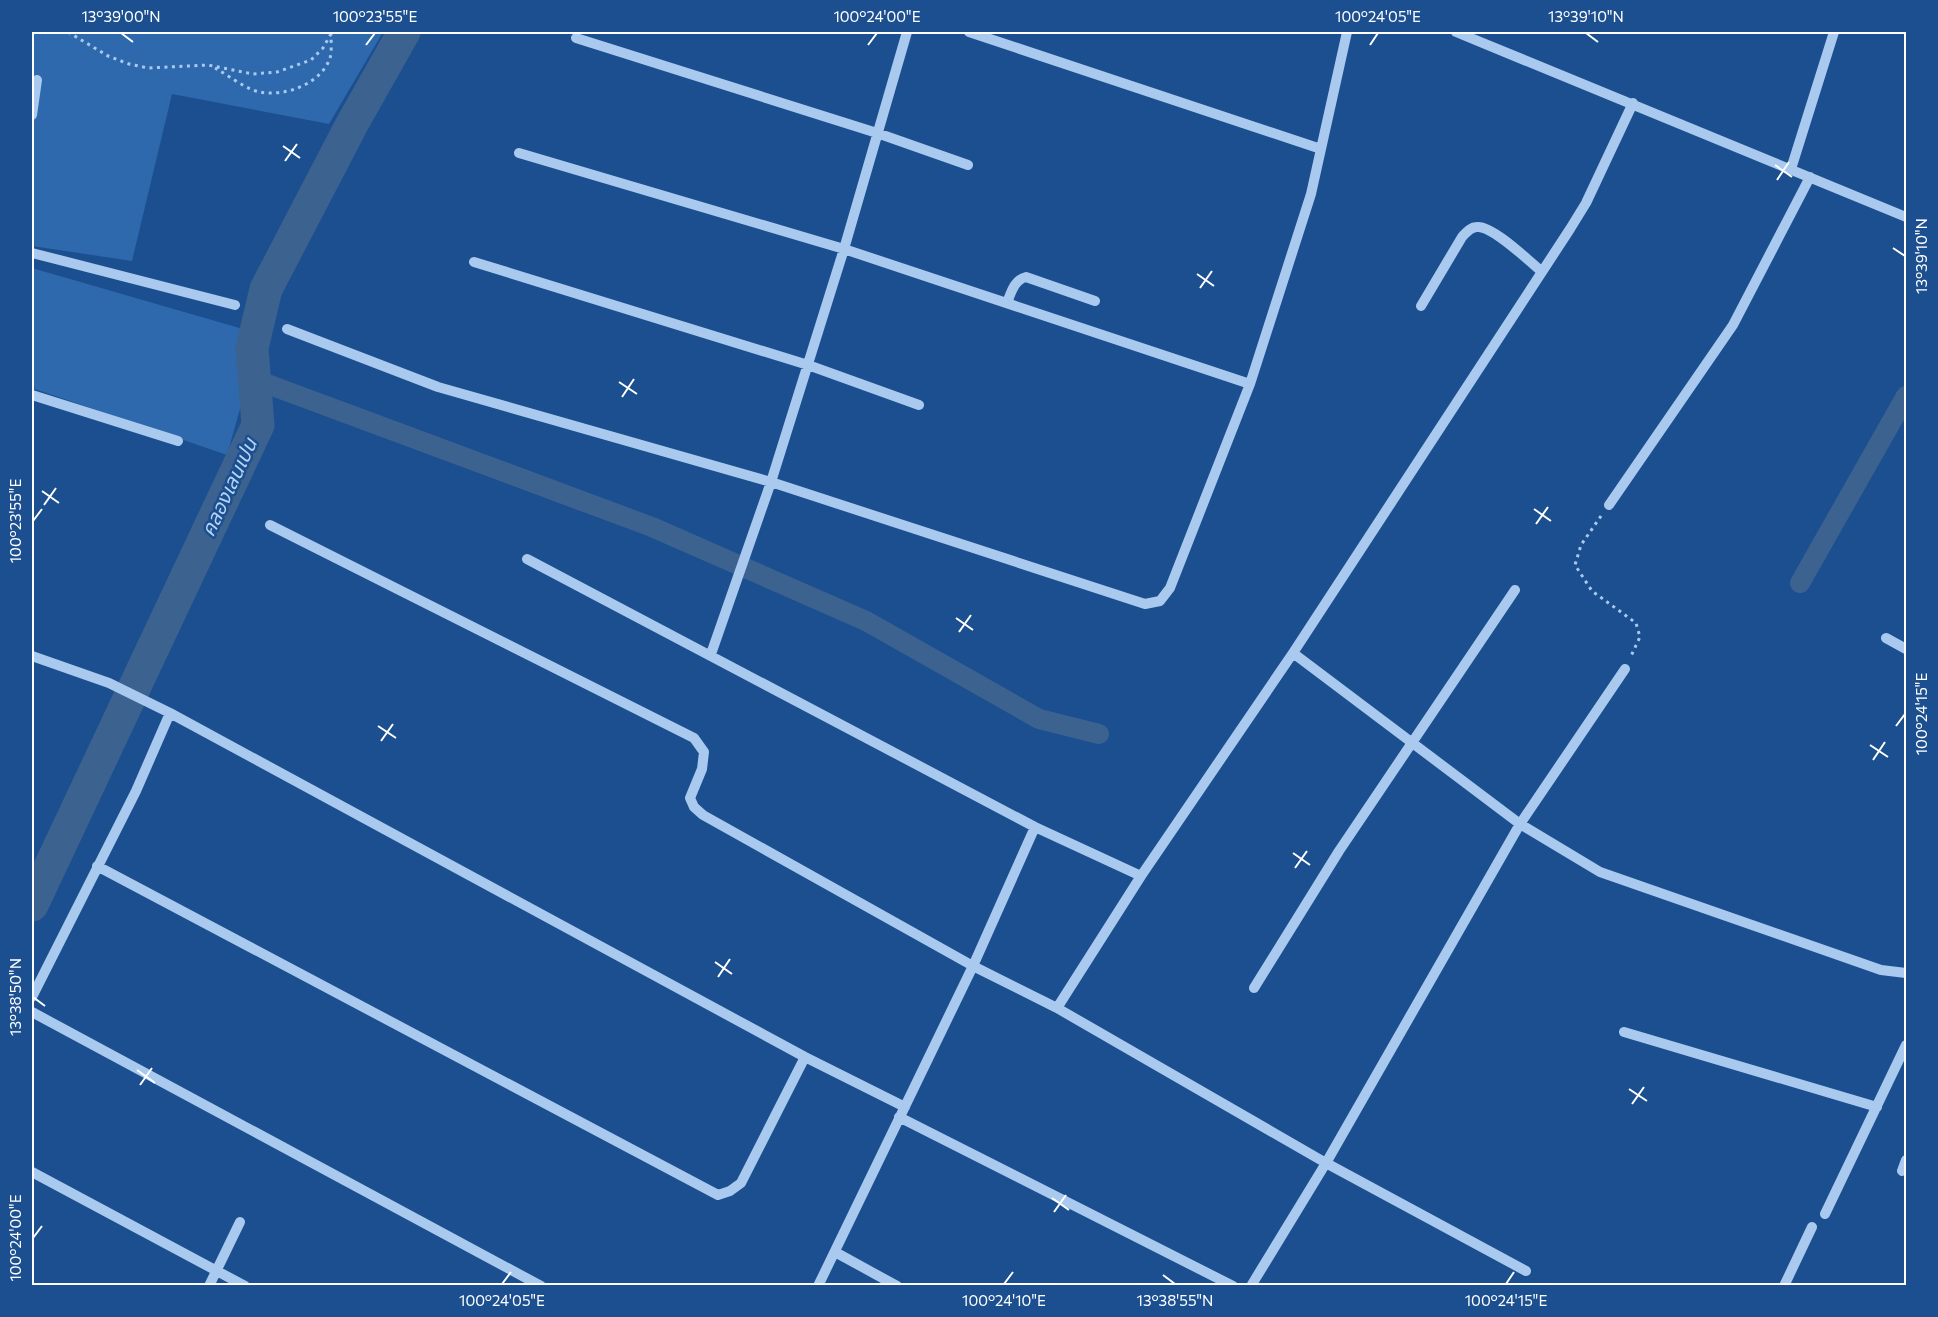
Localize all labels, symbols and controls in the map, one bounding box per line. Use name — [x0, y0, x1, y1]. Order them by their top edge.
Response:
text: 13°39'00"N — [81, 7, 161, 25]
text: 100°23'55"E — [333, 7, 417, 25]
text: 100°24'00"E — [833, 7, 921, 25]
text: 100°24'05"E — [1335, 7, 1421, 25]
text: 13°39'10"N — [1548, 7, 1624, 25]
text: 13°39'10"N — [1912, 218, 1930, 294]
water label: คลองเลนเปน — [195, 433, 262, 540]
text: 100°23'55"E — [6, 479, 24, 563]
text: 100°24'15"E — [1912, 673, 1930, 755]
text: 13°38'50"N — [6, 958, 24, 1036]
text: 100°24'00"E — [6, 1194, 24, 1282]
text: 100°24'05"E — [459, 1291, 545, 1309]
text: 100°24'10"E — [962, 1291, 1046, 1309]
text: 13°38'55"N — [1137, 1291, 1213, 1309]
text: 100°24'15"E — [1465, 1291, 1547, 1309]

